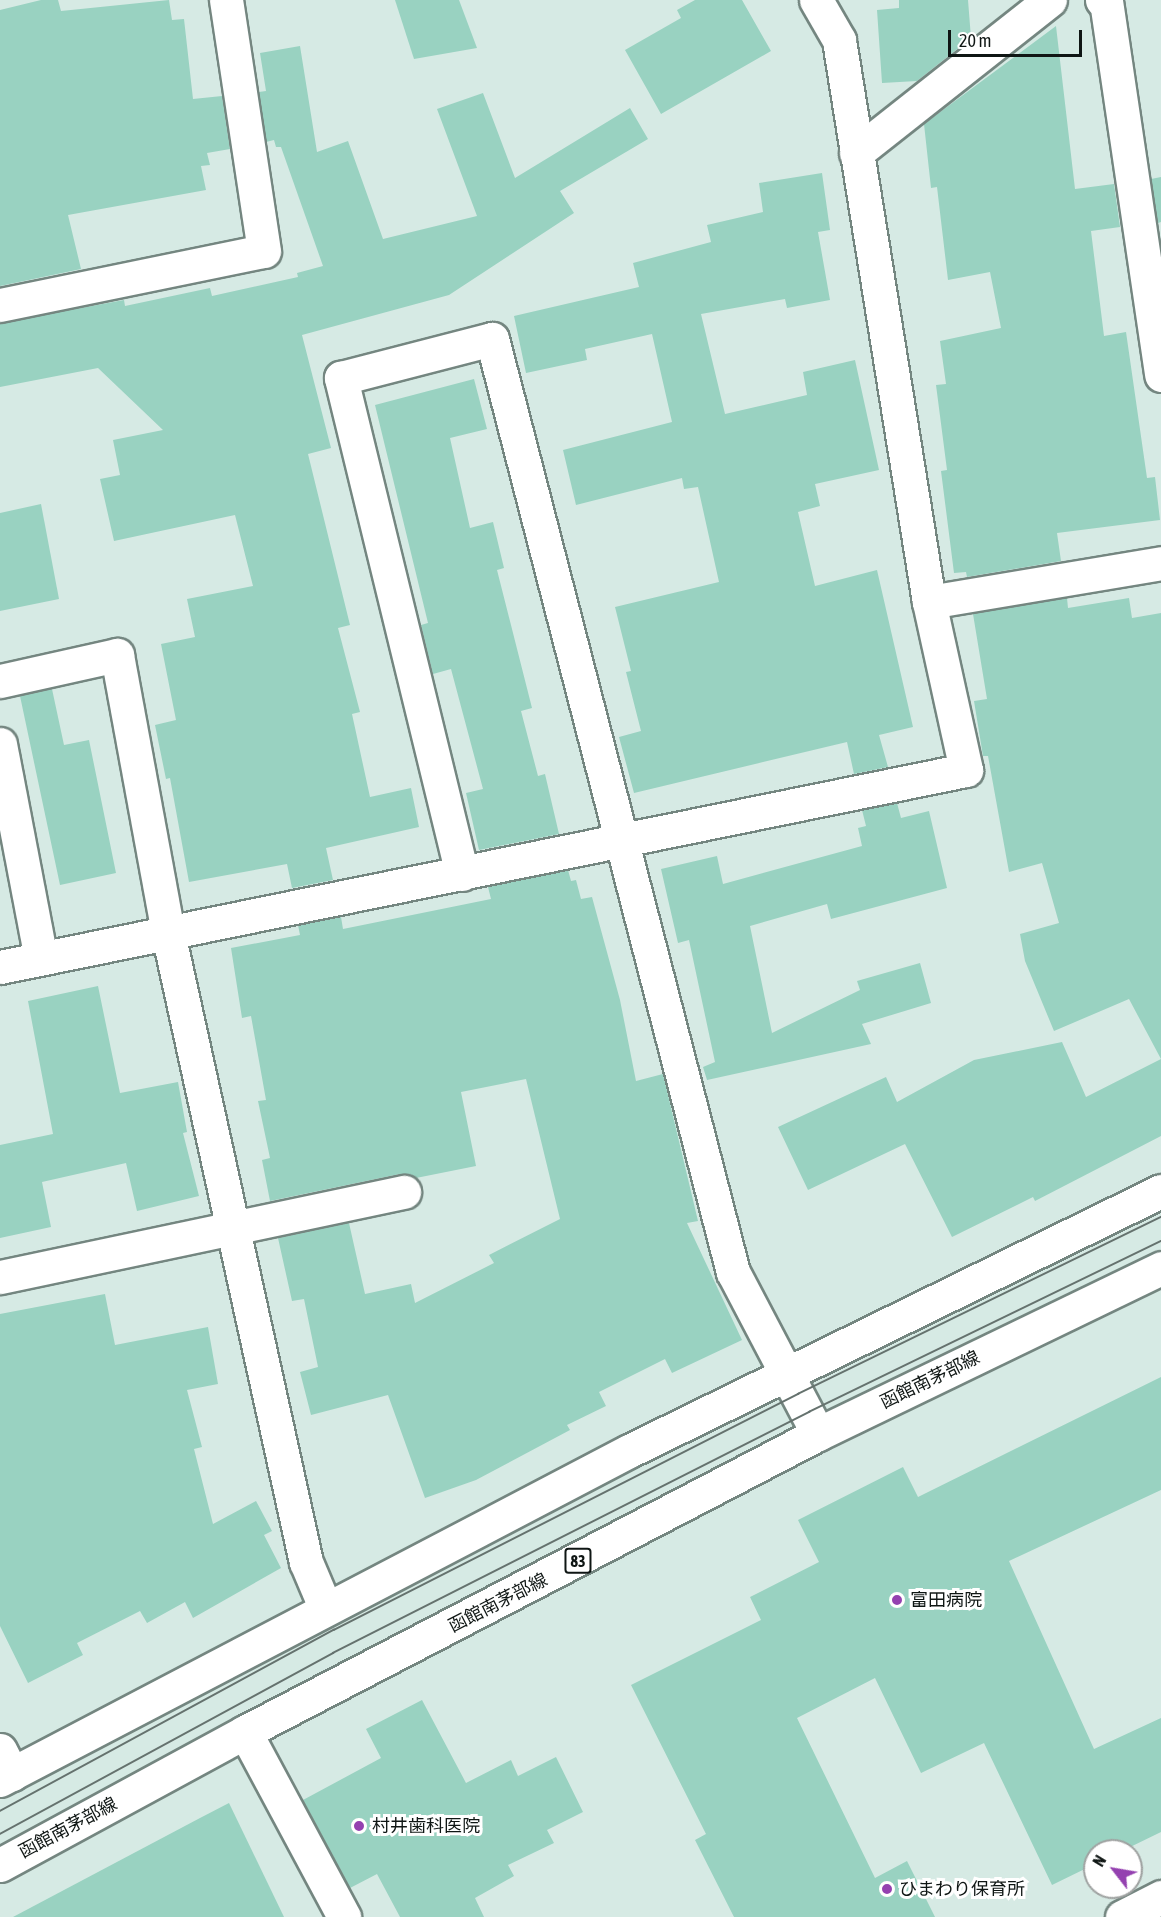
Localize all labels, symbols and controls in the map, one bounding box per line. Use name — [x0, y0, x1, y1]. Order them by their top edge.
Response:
scale bar — [951, 18, 1084, 56]
text: 20 m — [959, 30, 991, 51]
street label: 函館南茅部線 — [877, 1347, 983, 1413]
road number: 83 — [563, 1548, 593, 1574]
street label: 函館南茅部線 — [445, 1569, 551, 1637]
place label: 富田病院 — [910, 1589, 982, 1611]
marker: 富田病院 — [888, 1591, 906, 1609]
street label: 函館南茅部線 — [15, 1793, 121, 1863]
place label: 村井歯科医院 — [372, 1815, 480, 1837]
marker: 村井歯科医院 — [350, 1817, 368, 1835]
north arrow — [1083, 1839, 1143, 1899]
text: N — [1089, 1852, 1109, 1869]
place label: ひまわり保育所 — [899, 1878, 1025, 1900]
marker: ひまわり保育所 — [880, 1882, 894, 1896]

